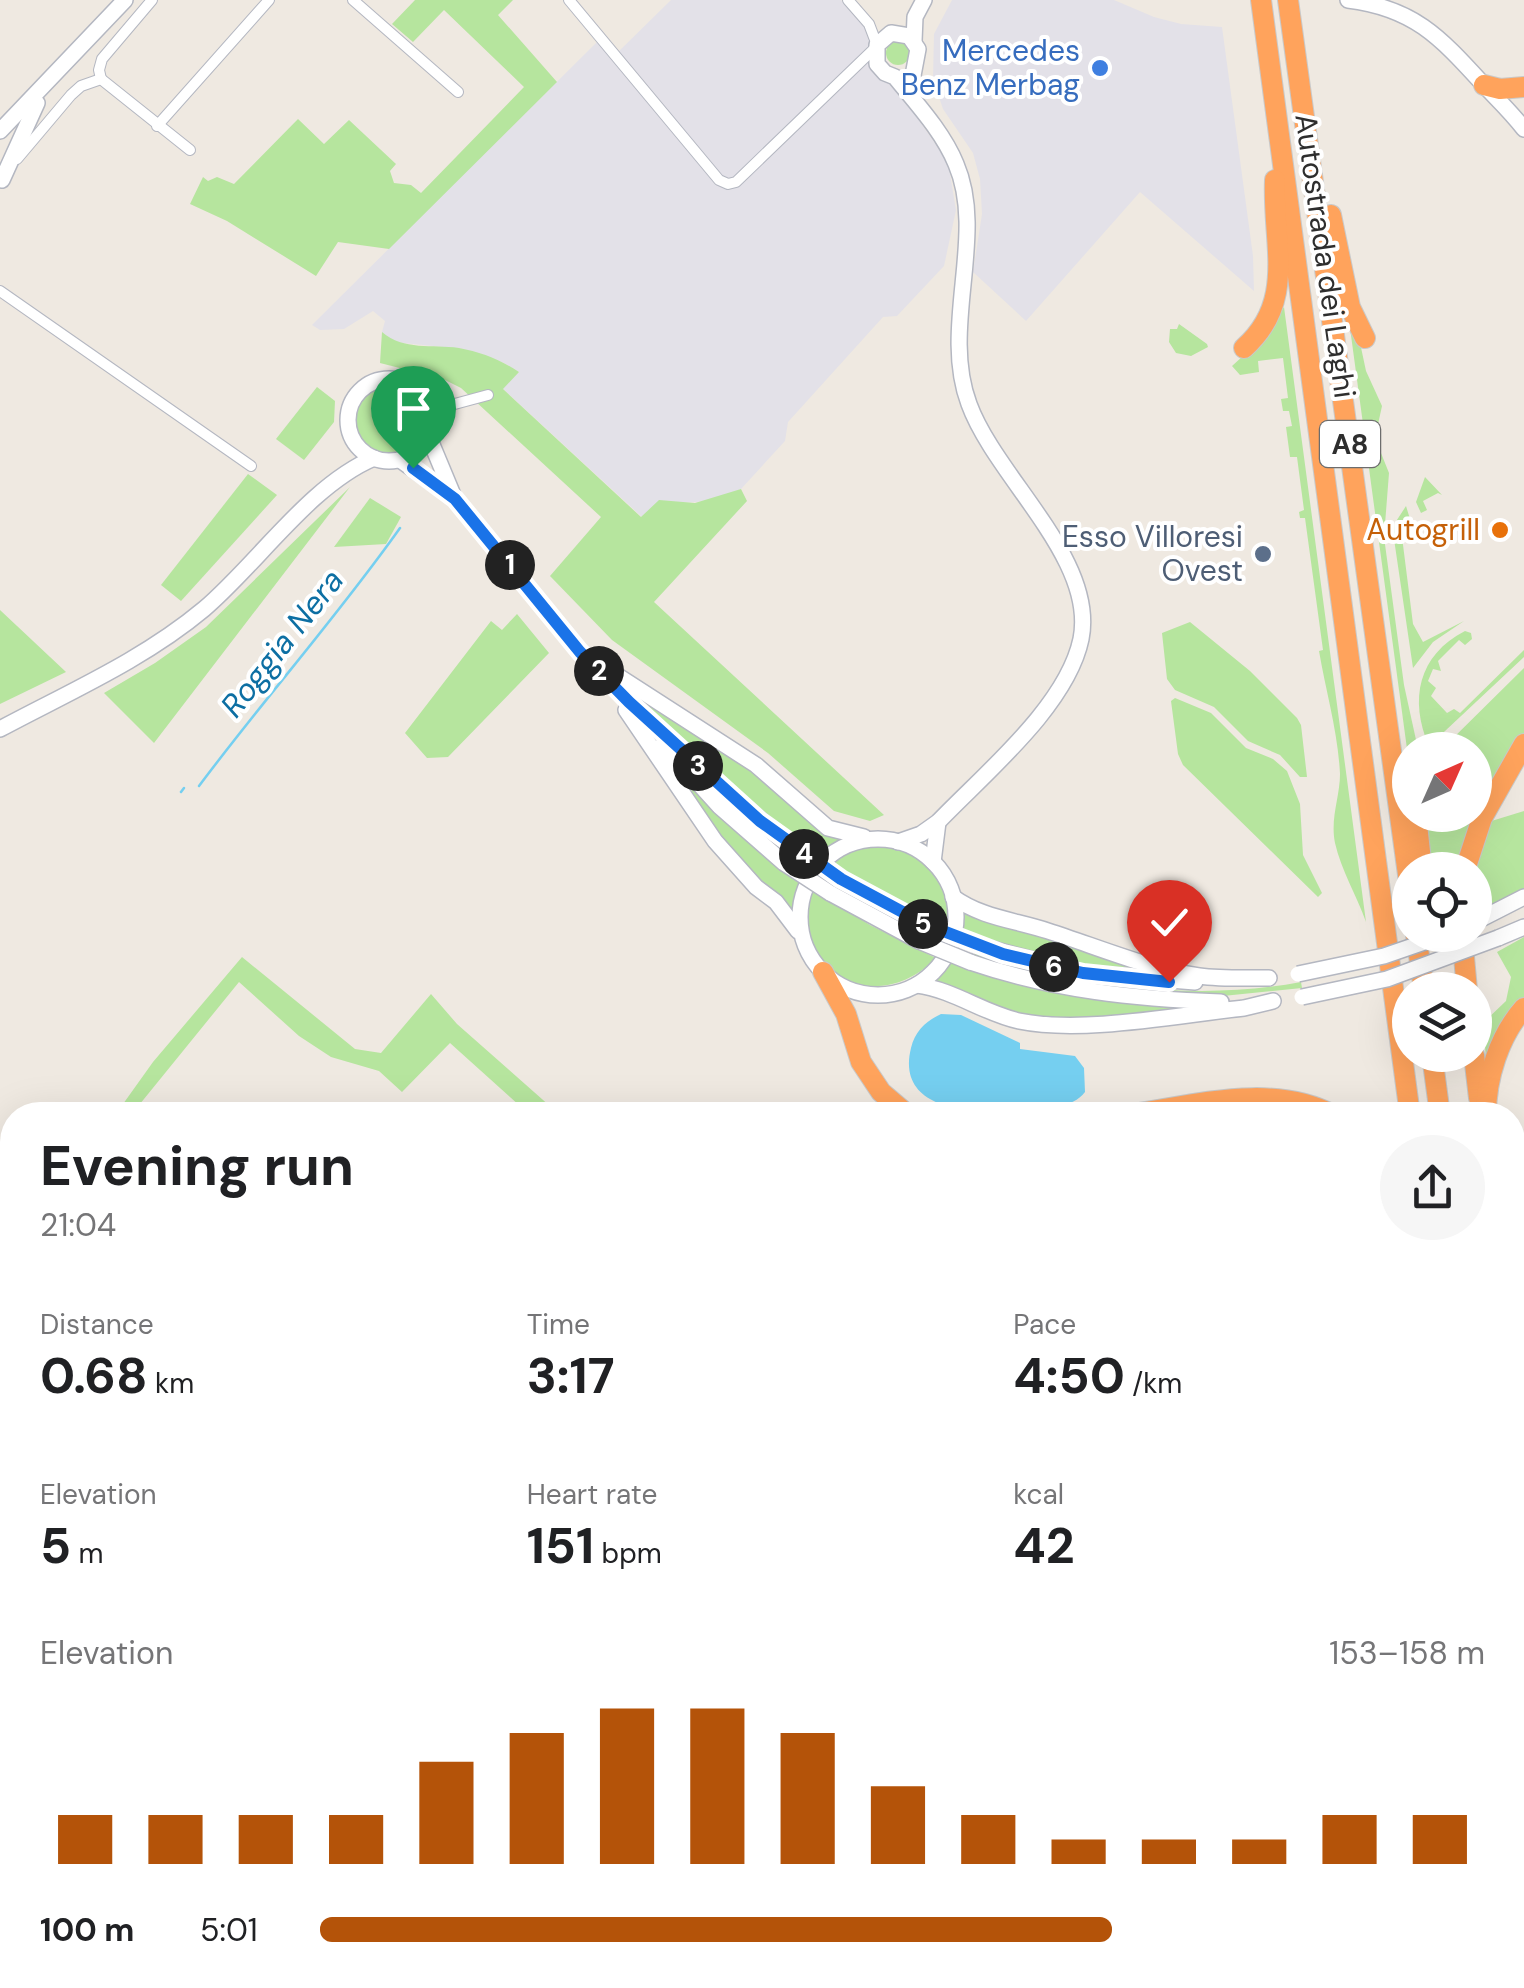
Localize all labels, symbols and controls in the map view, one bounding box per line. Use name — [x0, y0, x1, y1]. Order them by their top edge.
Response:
place label: Mercedes Benz Merbag — [901, 31, 1080, 104]
marker: Mercedes Benz Merbag — [1089, 57, 1111, 79]
street label: Autostrada dei Laghi — [1286, 111, 1365, 401]
pin — [371, 366, 456, 469]
icon: arrive — [386, 381, 441, 436]
road number: A8 — [1320, 421, 1380, 467]
place label: Autogrill — [1366, 510, 1480, 549]
place label: Esso Villoresi Ovest — [1062, 517, 1243, 590]
marker: Autogrill — [1489, 519, 1511, 541]
pin: 1 — [485, 540, 535, 590]
marker: Esso Villoresi Ovest — [1252, 543, 1274, 565]
text: 1 — [505, 546, 515, 583]
water label: Roggia Nera — [211, 560, 353, 726]
pin: 2 — [574, 646, 624, 696]
text: 2 — [591, 652, 607, 689]
north arrow — [1392, 732, 1492, 832]
map controls — [1392, 732, 1492, 1072]
pin: 3 — [673, 741, 723, 791]
text: 3 — [690, 747, 706, 784]
pin: 4 — [779, 829, 829, 879]
text: 4 — [795, 835, 813, 872]
button: locate — [1392, 852, 1492, 952]
pin — [1127, 880, 1212, 983]
icon: check — [1142, 895, 1197, 950]
pin: 5 — [898, 899, 948, 949]
text: 5 — [914, 905, 932, 942]
pin: 6 — [1029, 942, 1079, 992]
text: 6 — [1045, 948, 1063, 985]
button: layers — [1392, 972, 1492, 1072]
text: Evening run — [40, 1130, 354, 1202]
button: share — [1380, 1135, 1485, 1240]
text: 21:04 — [40, 1204, 116, 1246]
text: Distance — [40, 1306, 154, 1343]
text: Time — [527, 1306, 590, 1343]
text: Pace — [1013, 1306, 1076, 1343]
text: 0.68 — [40, 1343, 148, 1409]
text: 3:17 — [527, 1343, 615, 1409]
text: 4:50 — [1013, 1343, 1125, 1409]
text: km — [148, 1365, 194, 1402]
text: /km — [1125, 1365, 1182, 1402]
text: Elevation — [40, 1476, 157, 1513]
text: Heart rate — [527, 1476, 657, 1513]
text: kcal — [1013, 1476, 1064, 1513]
text: 5 — [40, 1513, 71, 1579]
text: 151 — [527, 1513, 594, 1579]
text: 42 — [1013, 1513, 1075, 1579]
text: m — [71, 1535, 104, 1572]
text: bpm — [594, 1535, 662, 1572]
text: Elevation — [40, 1632, 173, 1674]
text: 153–158 m — [1329, 1632, 1485, 1674]
text: 100 m — [40, 1909, 134, 1951]
text: 5:01 — [200, 1909, 258, 1951]

